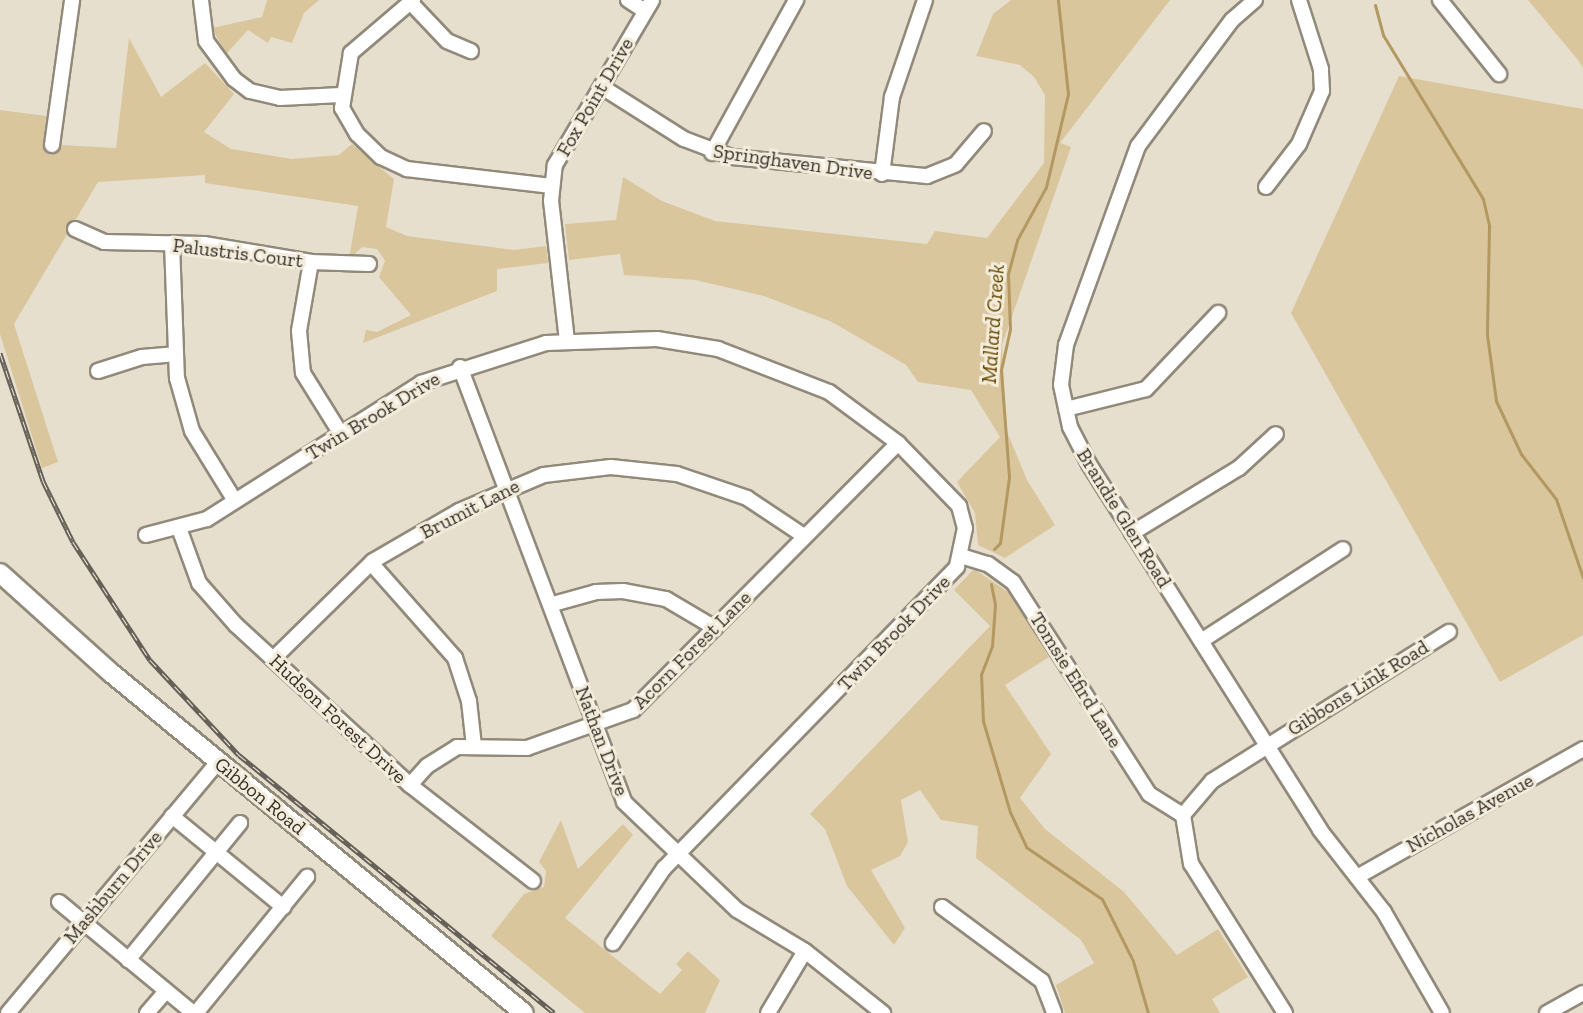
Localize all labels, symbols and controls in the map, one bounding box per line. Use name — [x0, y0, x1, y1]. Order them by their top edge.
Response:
street label: Fox Point Drive — [551, 33, 639, 161]
street label: Springhaven Drive — [712, 139, 874, 185]
street label: Palustris Court — [171, 233, 305, 273]
water label: Mallard Creek — [976, 264, 1010, 384]
street label: Twin Brook Drive — [302, 367, 444, 465]
street label: Brandie Glen Road — [1072, 444, 1176, 592]
street label: Brumit Lane — [416, 474, 524, 544]
street label: Twin Brook Drive — [833, 570, 955, 696]
street label: Acorn Forest Lane — [628, 586, 756, 714]
street label: Tomsie Efird Lane — [1025, 608, 1127, 752]
street label: Gibbons Link Road — [1283, 635, 1433, 741]
street label: Hudson Forest Drive — [265, 649, 411, 789]
street label: Nathan Drive — [570, 683, 634, 799]
street label: Gibbon Road — [210, 752, 310, 840]
street label: Nicholas Avenue — [1402, 768, 1538, 858]
street label: Mashburn Drive — [59, 825, 167, 949]

